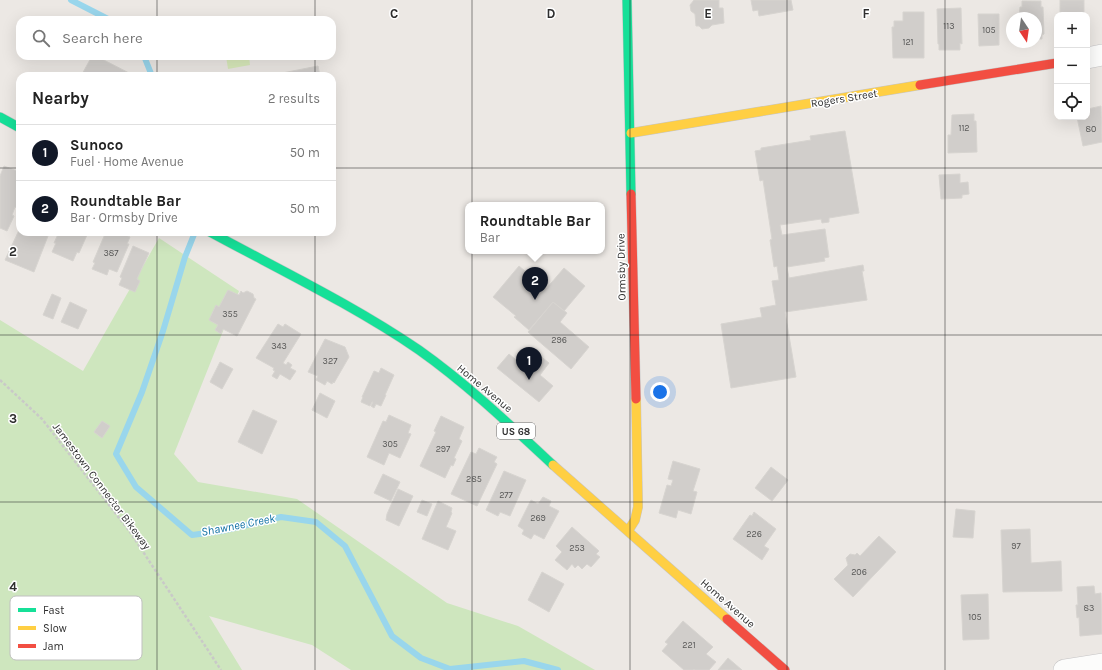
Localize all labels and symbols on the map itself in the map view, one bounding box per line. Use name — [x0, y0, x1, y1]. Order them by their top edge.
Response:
text: C — [390, 6, 398, 21]
text: D — [547, 6, 556, 21]
text: E — [704, 6, 712, 21]
text: F — [862, 6, 870, 21]
north arrow — [1006, 12, 1042, 48]
house number: 113 — [943, 21, 955, 31]
house number: 105 — [982, 25, 996, 35]
house number: 121 — [902, 37, 914, 47]
street label: Rogers Street — [810, 87, 878, 110]
house number: 112 — [958, 123, 970, 133]
house number: 80 — [1086, 124, 1096, 134]
street label: Ormsby Drive — [614, 233, 629, 301]
text: 2 — [9, 244, 17, 259]
house number: 387 — [103, 248, 119, 258]
pin: 2 — [522, 267, 548, 300]
house number: 355 — [222, 309, 238, 319]
house number: 296 — [551, 335, 567, 345]
house number: 343 — [271, 341, 287, 351]
pin: 1 — [516, 347, 542, 380]
house number: 327 — [323, 356, 338, 366]
street label: Home Avenue — [454, 362, 515, 415]
your location — [650, 382, 670, 402]
text: 3 — [9, 411, 17, 426]
street label: Jamestown Connector Bikeway — [50, 421, 153, 552]
road number: US 68 — [497, 423, 535, 439]
house number: 305 — [382, 439, 398, 449]
house number: 297 — [436, 444, 451, 454]
house number: 285 — [466, 474, 482, 484]
house number: 277 — [499, 490, 514, 500]
water label: Shawnee Creek — [200, 511, 277, 539]
house number: 269 — [530, 513, 546, 523]
house number: 226 — [746, 529, 762, 539]
house number: 97 — [1011, 541, 1021, 551]
house number: 253 — [569, 543, 585, 553]
house number: 206 — [851, 567, 867, 577]
street label: Home Avenue — [698, 576, 758, 631]
text: 4 — [9, 579, 17, 594]
legend — [10, 596, 142, 660]
house number: 83 — [1084, 603, 1094, 613]
text: Fast — [43, 604, 64, 617]
house number: 105 — [968, 612, 982, 622]
text: Slow — [43, 622, 67, 635]
text: Jam — [43, 640, 64, 653]
house number: 221 — [682, 640, 696, 650]

